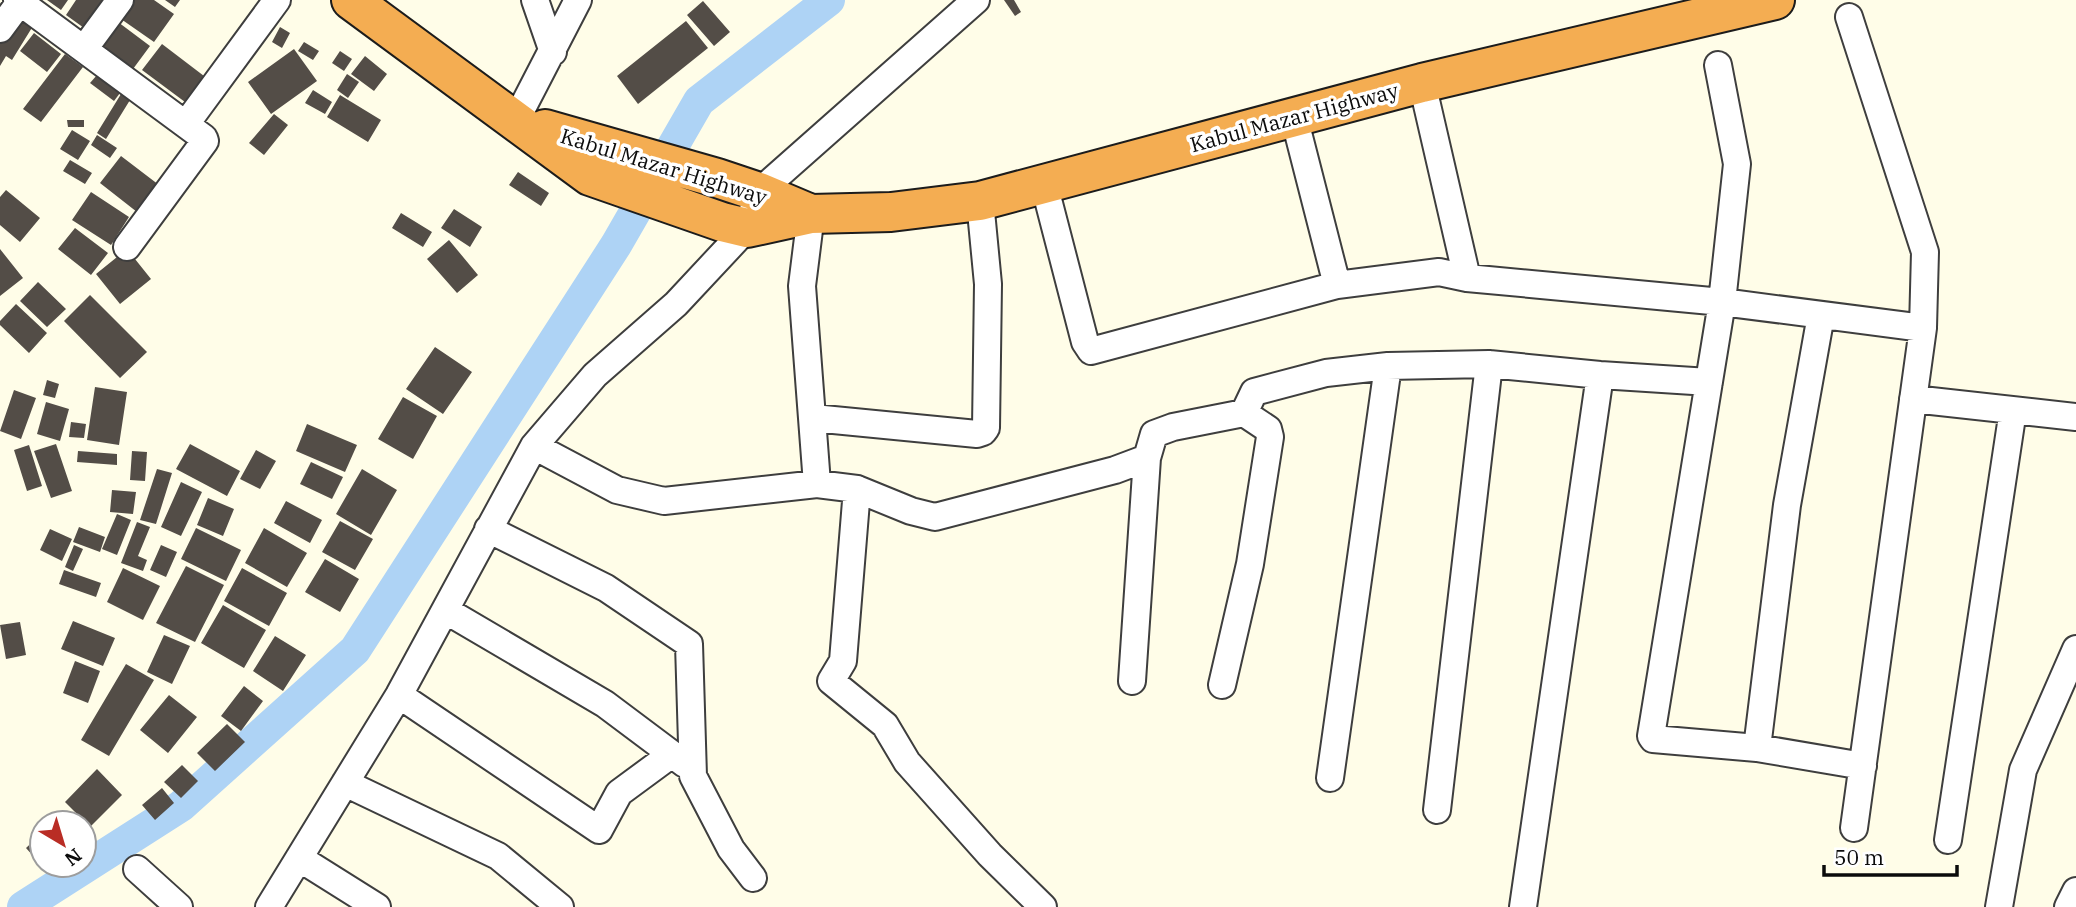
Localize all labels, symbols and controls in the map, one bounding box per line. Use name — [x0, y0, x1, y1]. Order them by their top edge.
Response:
street label: Kabul Mazar Highway — [1187, 75, 1402, 158]
street label: Kabul Mazar Highway — [557, 121, 771, 211]
north arrow — [28, 809, 98, 879]
scale bar — [1824, 834, 1957, 878]
text: N — [60, 843, 87, 871]
text: 50 m — [1834, 843, 1884, 871]

